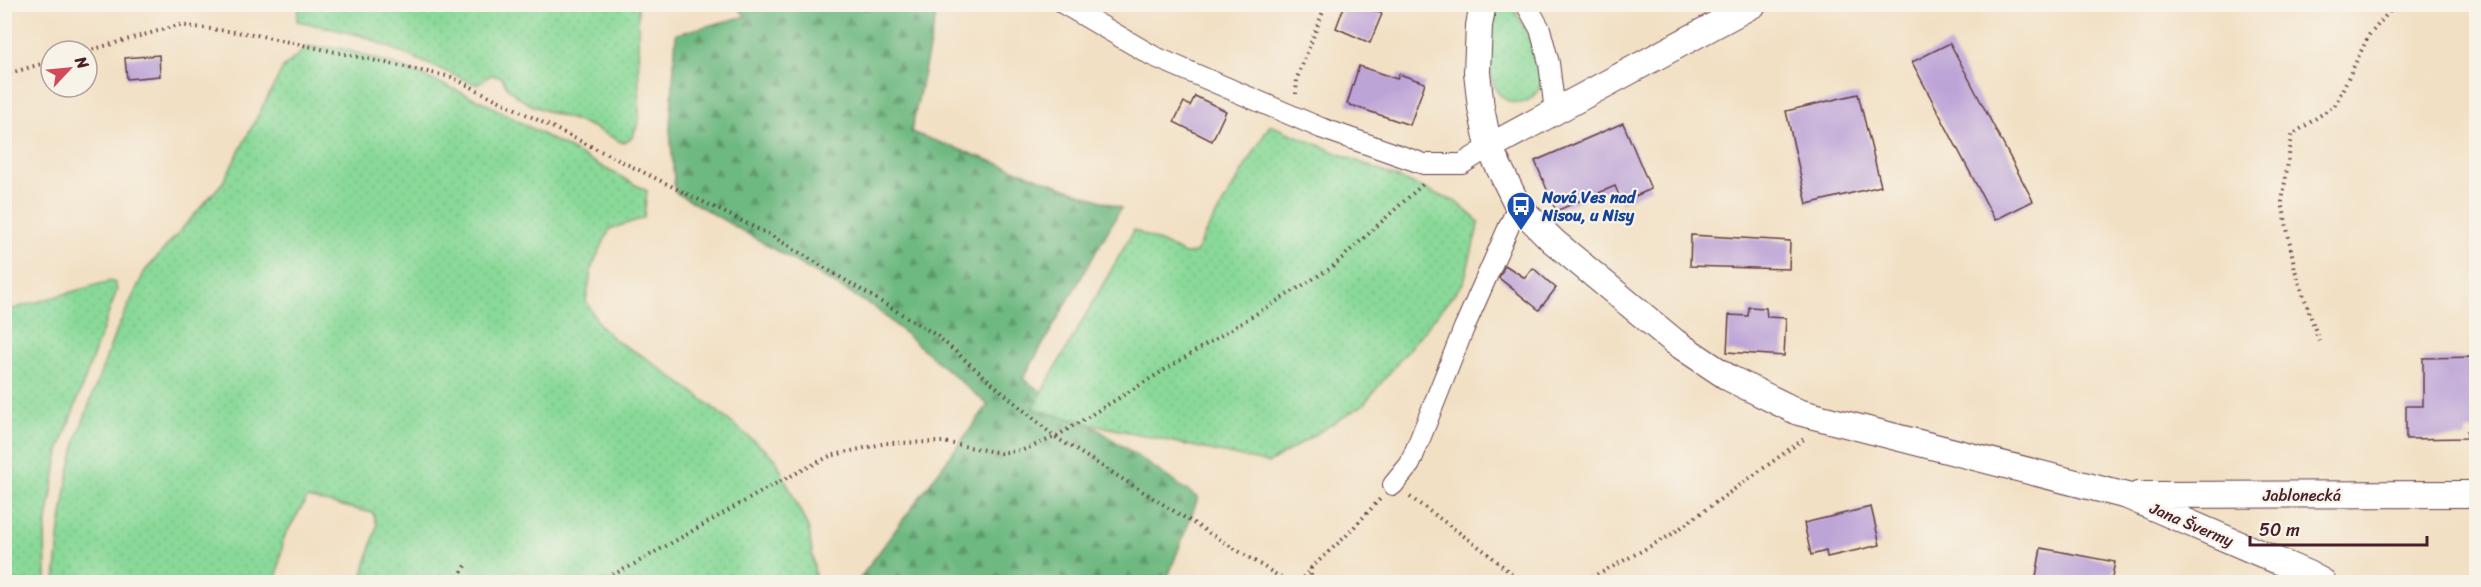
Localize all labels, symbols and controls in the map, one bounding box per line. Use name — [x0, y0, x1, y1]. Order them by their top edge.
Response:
north arrow — [39, 39, 99, 99]
text: N — [66, 50, 98, 75]
place label: Nová Ves nad Nisou, u Nisy — [1541, 183, 1637, 230]
bus stop icon: Nová Ves nad Nisou, u Nisy — [1505, 190, 1537, 232]
street label: Jablonecká — [2262, 481, 2341, 510]
street label: Jana Švermy — [2144, 493, 2239, 555]
scale bar — [2250, 509, 2427, 547]
text: 50 m — [2259, 514, 2300, 546]

